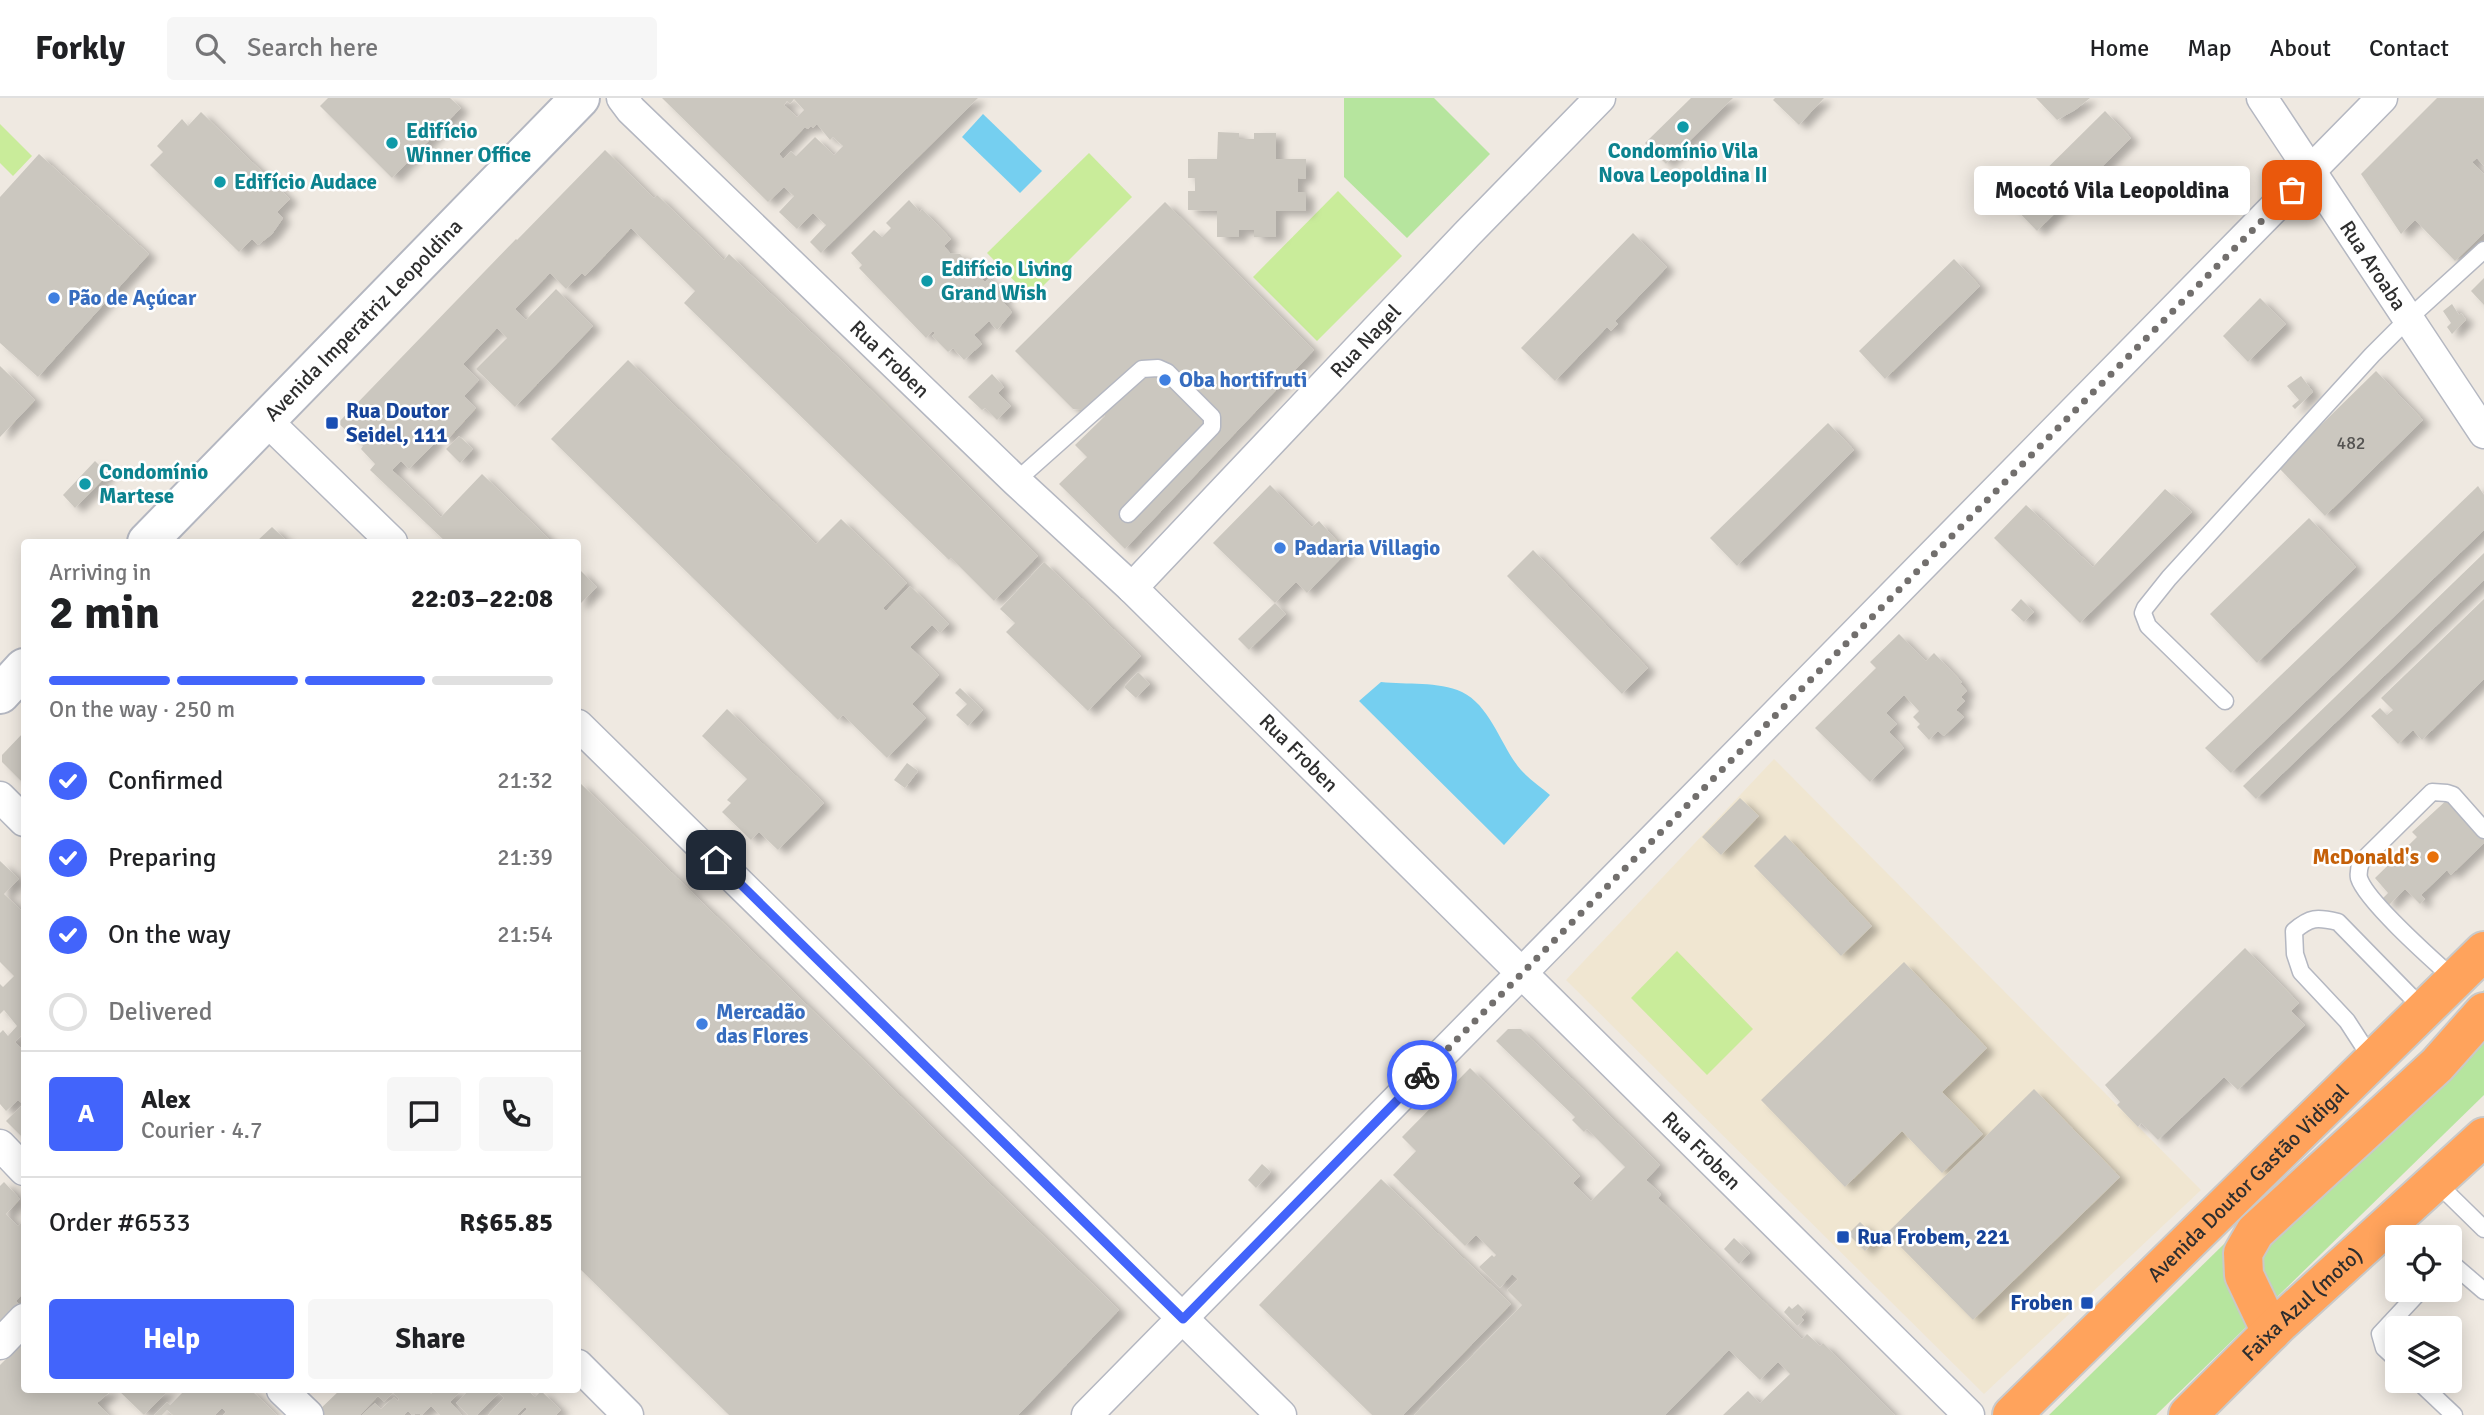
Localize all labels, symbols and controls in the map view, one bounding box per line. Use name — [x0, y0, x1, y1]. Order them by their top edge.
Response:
search box — [167, 17, 657, 80]
text: Forkly — [35, 28, 125, 69]
icon: search — [191, 29, 229, 67]
text: Search here — [247, 32, 378, 64]
text: Home — [2089, 33, 2149, 63]
text: Map — [2187, 33, 2232, 63]
text: About — [2270, 33, 2331, 63]
text: Contact — [2369, 33, 2449, 63]
place label: Edifício Winner Office — [406, 118, 531, 168]
marker: Condomínio Vila Nova Leopoldina II — [1675, 119, 1691, 135]
marker: Edifício Winner Office — [384, 135, 400, 151]
place label: Condomínio Vila Nova Leopoldina II — [1598, 138, 1768, 188]
pin — [2262, 160, 2322, 220]
callout: Mocotó Vila Leopoldina — [1974, 166, 2250, 214]
place label: Edifício Audace — [234, 169, 377, 195]
icon: bag — [2273, 171, 2311, 209]
marker: Edifício Audace — [212, 174, 228, 190]
text: Mocotó Vila Leopoldina — [1995, 176, 2229, 205]
street label: Avenida Imperatriz Leopoldina — [259, 213, 468, 427]
street label: Rua Aroaba — [2334, 216, 2412, 315]
place label: Edifício Living Grand Wish — [941, 256, 1073, 306]
marker: Edifício Living Grand Wish — [919, 273, 935, 289]
place label: Pão de Açúcar — [68, 285, 197, 311]
marker: Pão de Açúcar — [46, 290, 62, 306]
street label: Rua Nagel — [1325, 299, 1407, 383]
street label: Rua Froben — [844, 315, 935, 403]
place label: Oba hortifruti — [1179, 367, 1307, 393]
marker: Oba hortifruti — [1157, 372, 1173, 388]
place label: Rua Doutor Seidel, 111 — [346, 398, 450, 448]
marker: Rua Doutor Seidel, 111 — [324, 415, 340, 431]
house number: 482 — [2336, 432, 2366, 454]
place label: Condomínio Martese — [99, 459, 208, 509]
marker: Condomínio Martese — [77, 476, 93, 492]
place label: Padaria Villagio — [1294, 535, 1440, 561]
marker: Padaria Villagio — [1272, 540, 1288, 556]
text: Arriving in — [49, 558, 151, 587]
text: 22:03–22:08 — [411, 583, 553, 615]
text: 2 min — [49, 585, 160, 641]
text: On the way · 250 m — [49, 695, 235, 724]
street label: Rua Froben — [1254, 708, 1344, 797]
icon: check — [49, 762, 87, 800]
text: Confirmed — [108, 765, 223, 797]
text: 21:32 — [497, 766, 553, 795]
pin — [686, 830, 746, 890]
icon: check — [49, 839, 87, 877]
icon: home — [697, 841, 735, 879]
text: Preparing — [108, 842, 216, 874]
text: 21:39 — [497, 843, 553, 872]
place label: McDonald's — [2312, 844, 2419, 870]
marker: McDonald's — [2425, 849, 2441, 865]
icon: check — [49, 916, 87, 954]
text: On the way — [108, 919, 231, 951]
text: 21:54 — [497, 920, 553, 949]
text: Delivered — [108, 996, 213, 1028]
place label: Mercadão das Flores — [716, 999, 808, 1049]
marker: Mercadão das Flores — [694, 1016, 710, 1032]
courier — [1387, 1040, 1457, 1110]
icon: bike — [1403, 1056, 1441, 1094]
button: chat — [387, 1077, 461, 1151]
button: phone — [479, 1077, 553, 1151]
street label: Avenida Doutor Gastão Vidigal — [2142, 1078, 2354, 1287]
text: Alex — [141, 1084, 191, 1116]
text: A — [78, 1098, 94, 1130]
street label: Rua Froben — [1656, 1106, 1746, 1195]
text: Courier · 4.7 — [141, 1116, 262, 1145]
text: Order #6533 — [49, 1207, 190, 1239]
text: R$65.85 — [459, 1207, 553, 1239]
place label: Rua Frobem, 221 — [1857, 1224, 2010, 1250]
map controls — [2385, 1225, 2462, 1393]
button: locate — [2385, 1225, 2462, 1302]
marker: Rua Frobem, 221 — [1835, 1229, 1851, 1245]
street label: Faixa Azul (moto) — [2236, 1242, 2368, 1367]
place label: Froben — [2010, 1290, 2073, 1316]
marker: Froben — [2079, 1295, 2095, 1311]
button: Help — [49, 1299, 294, 1379]
button: Share — [308, 1299, 553, 1379]
button: layers — [2385, 1316, 2462, 1393]

